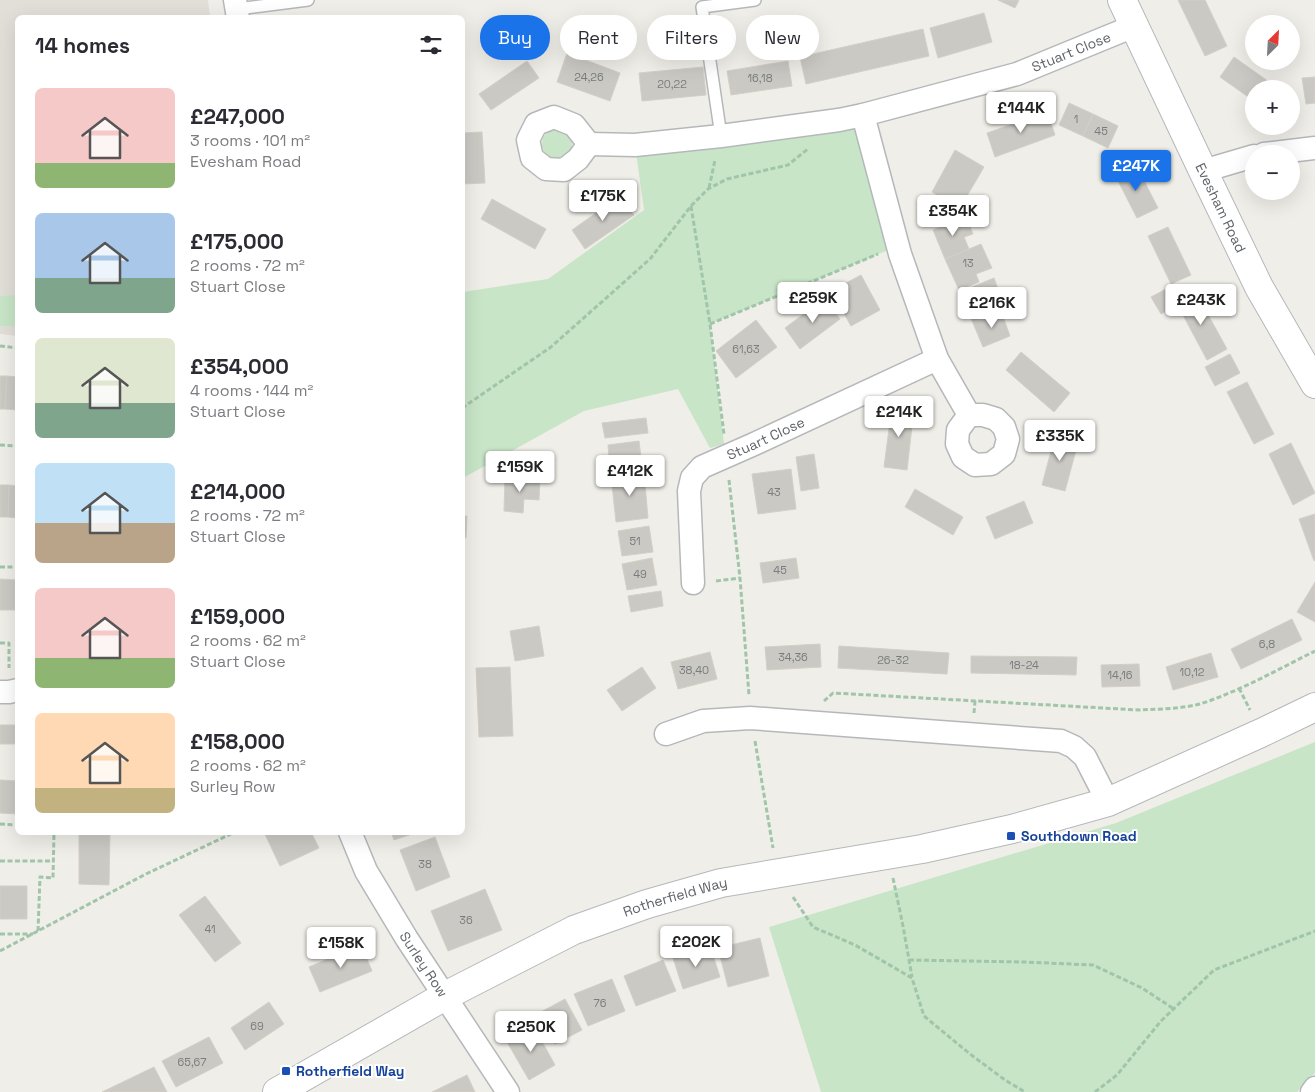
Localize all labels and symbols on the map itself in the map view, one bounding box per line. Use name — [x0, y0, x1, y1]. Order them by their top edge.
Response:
north arrow — [1245, 15, 1300, 70]
street label: Stuart Close — [1029, 28, 1113, 76]
house number: 24,26 — [574, 70, 604, 84]
house number: 16,18 — [747, 71, 773, 85]
house number: 20,22 — [657, 77, 687, 91]
pin: £144K — [986, 92, 1056, 134]
house number: 1 — [1074, 112, 1078, 126]
house number: 45 — [1094, 124, 1108, 138]
pin: £247K — [1101, 150, 1171, 192]
street label: Evesham Road — [1191, 160, 1250, 256]
pin: £175K — [568, 180, 638, 222]
pin: £354K — [918, 194, 988, 237]
house number: 13 — [962, 256, 974, 270]
pin: £259K — [778, 282, 848, 324]
pin: £243K — [1166, 284, 1236, 326]
pin: £216K — [957, 286, 1027, 329]
house number: 61,63 — [732, 342, 760, 356]
pin: £214K — [864, 396, 934, 438]
street label: Stuart Close — [724, 413, 807, 464]
pin: £335K — [1025, 420, 1095, 462]
pin: £159K — [485, 450, 555, 493]
pin: £412K — [595, 454, 665, 497]
house number: 43 — [767, 485, 781, 499]
house number: 51 — [629, 534, 641, 548]
house number: 45 — [773, 563, 787, 577]
house number: 49 — [633, 567, 647, 581]
house number: 6,8 — [1259, 637, 1275, 651]
house number: 34,36 — [778, 650, 808, 664]
house number: 26-32 — [877, 653, 909, 667]
house number: 18-24 — [1009, 658, 1039, 672]
house number: 38,40 — [679, 663, 709, 677]
house number: 10,12 — [1179, 665, 1205, 679]
house number: 14,16 — [1107, 668, 1133, 682]
place label: Southdown Road — [1021, 827, 1137, 845]
marker: Southdown Road — [1005, 830, 1017, 842]
house number: 38 — [418, 857, 432, 871]
street label: Rotherfield Way — [621, 873, 729, 921]
house number: 36 — [459, 913, 473, 927]
house number: 41 — [204, 922, 216, 936]
pin: £158K — [306, 926, 376, 969]
pin: £202K — [661, 926, 731, 968]
street label: Surley Row — [396, 928, 452, 1001]
house number: 76 — [594, 996, 607, 1010]
pin: £250K — [496, 1010, 566, 1053]
house number: 69 — [250, 1019, 264, 1033]
house number: 65,67 — [178, 1055, 206, 1069]
place label: Rotherfield Way — [296, 1062, 404, 1080]
marker: Rotherfield Way — [280, 1065, 292, 1077]

